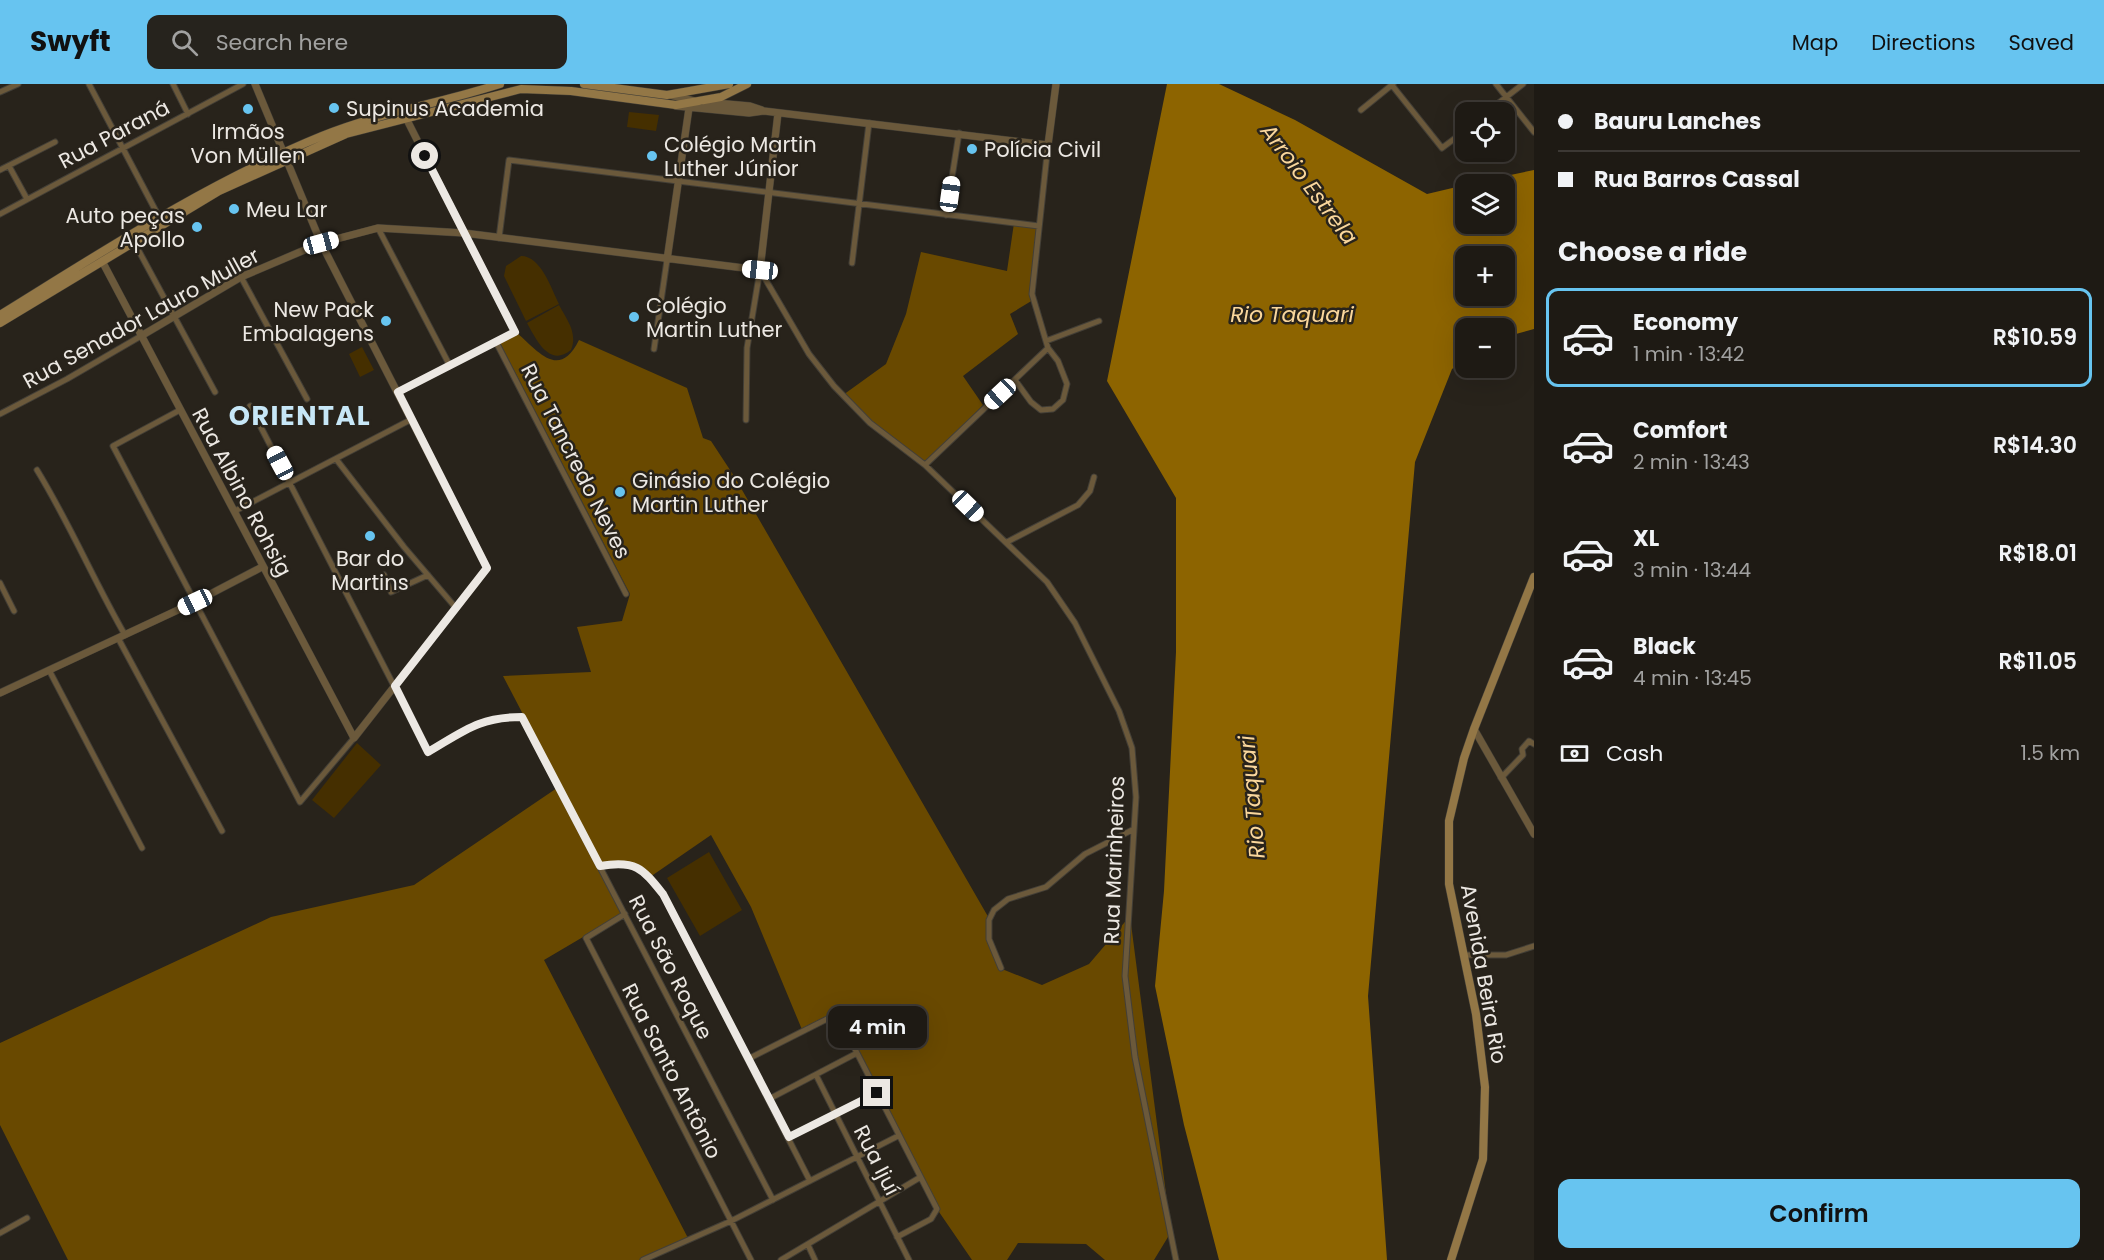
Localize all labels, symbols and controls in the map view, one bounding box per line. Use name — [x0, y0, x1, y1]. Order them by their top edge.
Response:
search box — [147, 15, 567, 69]
text: Swyft — [30, 22, 111, 61]
icon: search — [168, 26, 201, 59]
text: Search here — [216, 27, 348, 58]
text: Map — [1792, 28, 1838, 57]
text: Directions — [1871, 28, 1975, 57]
text: Saved — [2008, 28, 2074, 57]
street label: Rua Paraná — [53, 93, 175, 175]
place label: Supinus Academia — [346, 94, 544, 123]
marker: Supinus Academia — [327, 101, 341, 115]
marker: Irmãos Von Müllen — [241, 102, 255, 116]
map controls — [1455, 102, 1515, 378]
button: locate — [1455, 102, 1515, 162]
text: Bauru Lanches — [1594, 106, 1761, 137]
water label: Arroio Estrela — [1253, 116, 1365, 251]
place label: Irmãos Von Müllen — [191, 117, 306, 170]
place label: Colégio Martin Luther Júnior — [664, 130, 817, 183]
place label: Polícia Civil — [984, 135, 1101, 164]
route start — [411, 142, 438, 169]
marker: Polícia Civil — [965, 142, 979, 156]
marker: Colégio Martin Luther Júnior — [645, 149, 659, 163]
text: Rua Barros Cassal — [1594, 164, 1800, 195]
button: layers — [1455, 174, 1515, 234]
car — [939, 175, 961, 213]
place label: Meu Lar — [246, 195, 327, 224]
place label: Auto peças Apollo — [66, 201, 185, 254]
marker: Meu Lar — [227, 202, 241, 216]
marker: Auto peças Apollo — [190, 220, 204, 234]
car — [301, 230, 341, 256]
text: Choose a ride — [1558, 233, 1747, 270]
street label: Rua Senador Lauro Muller — [17, 241, 265, 395]
button: + — [1455, 246, 1515, 306]
car — [741, 259, 779, 281]
place label: Colégio Martin Luther — [646, 291, 783, 344]
place label: New Pack Embalagens — [242, 295, 374, 348]
water label: Rio Taquari — [1230, 299, 1354, 330]
text: Economy — [1633, 307, 1738, 338]
marker: Colégio Martin Luther — [627, 310, 641, 324]
icon: car — [1561, 311, 1615, 365]
marker: New Pack Embalagens — [379, 314, 393, 328]
button: − — [1455, 318, 1515, 378]
text: R$10.59 — [1993, 322, 2077, 353]
text: 1 min · 13:42 — [1633, 340, 1745, 368]
street label: Rua Tancredo Neves — [514, 358, 638, 564]
car — [981, 375, 1019, 413]
district label: ORIENTAL — [229, 397, 371, 434]
street label: Rua Albino Rohsig — [185, 403, 299, 581]
text: Comfort — [1633, 415, 1727, 446]
icon: car — [1561, 419, 1615, 473]
text: R$14.30 — [1993, 430, 2077, 461]
car — [264, 443, 296, 483]
text: 2 min · 13:43 — [1633, 448, 1750, 476]
place label: Ginásio do Colégio Martin Luther — [632, 466, 830, 519]
marker: Ginásio do Colégio Martin Luther — [613, 485, 627, 499]
car — [949, 487, 987, 525]
text: XL — [1633, 523, 1659, 554]
icon: car — [1561, 527, 1615, 581]
marker: Bar do Martins — [363, 529, 377, 543]
text: R$18.01 — [1999, 538, 2077, 569]
place label: Bar do Martins — [331, 544, 409, 597]
text: 3 min · 13:44 — [1633, 556, 1751, 584]
car — [175, 586, 215, 618]
text: Black — [1633, 631, 1696, 662]
icon: car — [1561, 635, 1615, 689]
text: R$11.05 — [1998, 646, 2077, 677]
text: 4 min · 13:45 — [1633, 664, 1752, 692]
water label: Rio Taquari — [1231, 733, 1273, 860]
icon: cash — [1558, 737, 1591, 770]
text: Cash — [1606, 738, 1663, 769]
text: 1.5 km — [2021, 739, 2080, 767]
street label: Rua Marinheiros — [1097, 775, 1131, 945]
street label: Avenida Beira Rio — [1454, 882, 1514, 1066]
street label: Rua São Roque — [622, 890, 720, 1044]
street label: Rua Santo Antônio — [615, 978, 729, 1164]
callout: 4 min — [828, 1006, 926, 1048]
text: 4 min — [849, 1013, 906, 1041]
route end — [863, 1079, 890, 1106]
street label: Rua Ijuí — [847, 1120, 907, 1200]
button: Confirm — [1558, 1179, 2080, 1248]

